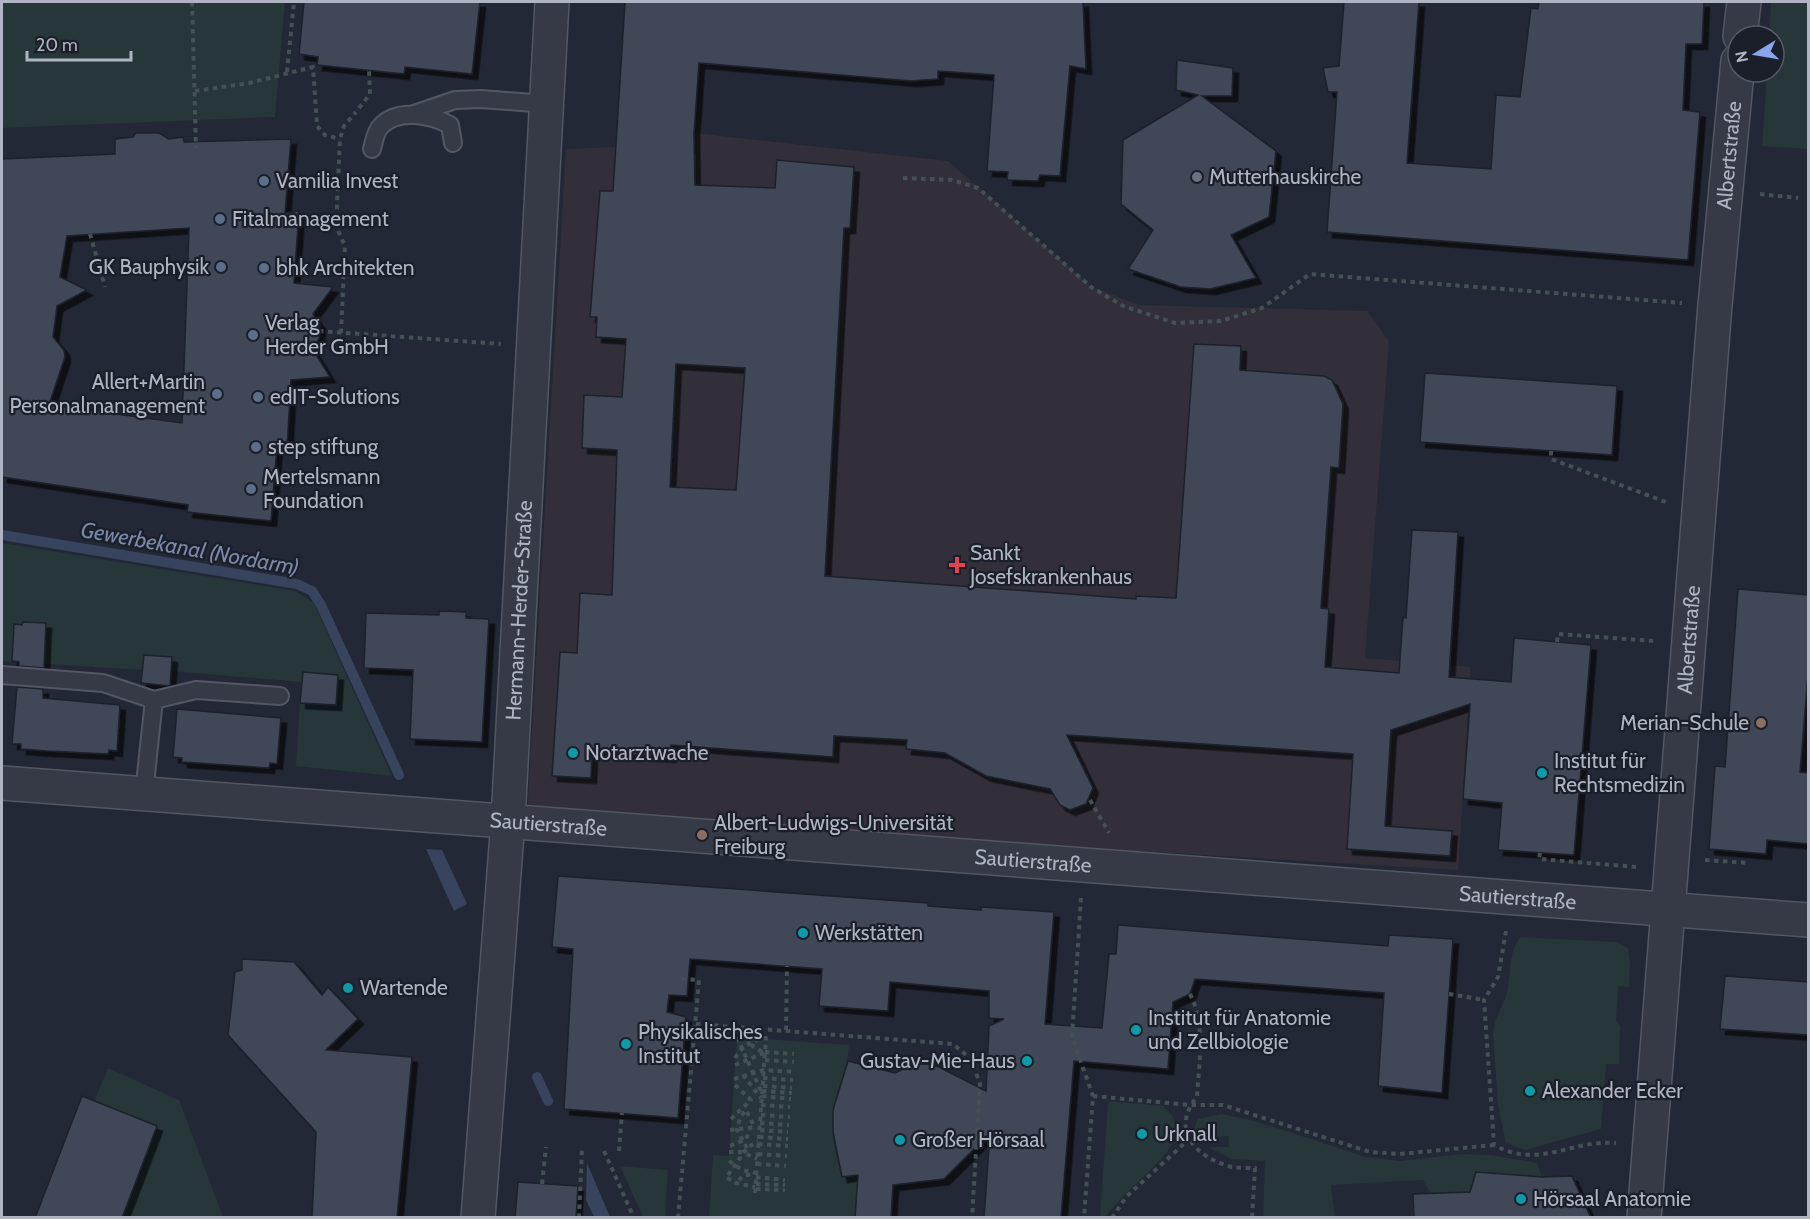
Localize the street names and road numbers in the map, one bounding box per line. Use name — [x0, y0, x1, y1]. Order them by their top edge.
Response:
street label: Albertstraße — [1711, 100, 1746, 211]
street label: Hermann-Herder-Straße — [500, 500, 537, 721]
street label: Albertstraße — [1672, 584, 1705, 695]
street label: Sautierstraße — [489, 807, 608, 841]
street label: Sautierstraße — [974, 844, 1093, 878]
street label: Sautierstraße — [1458, 881, 1577, 914]

